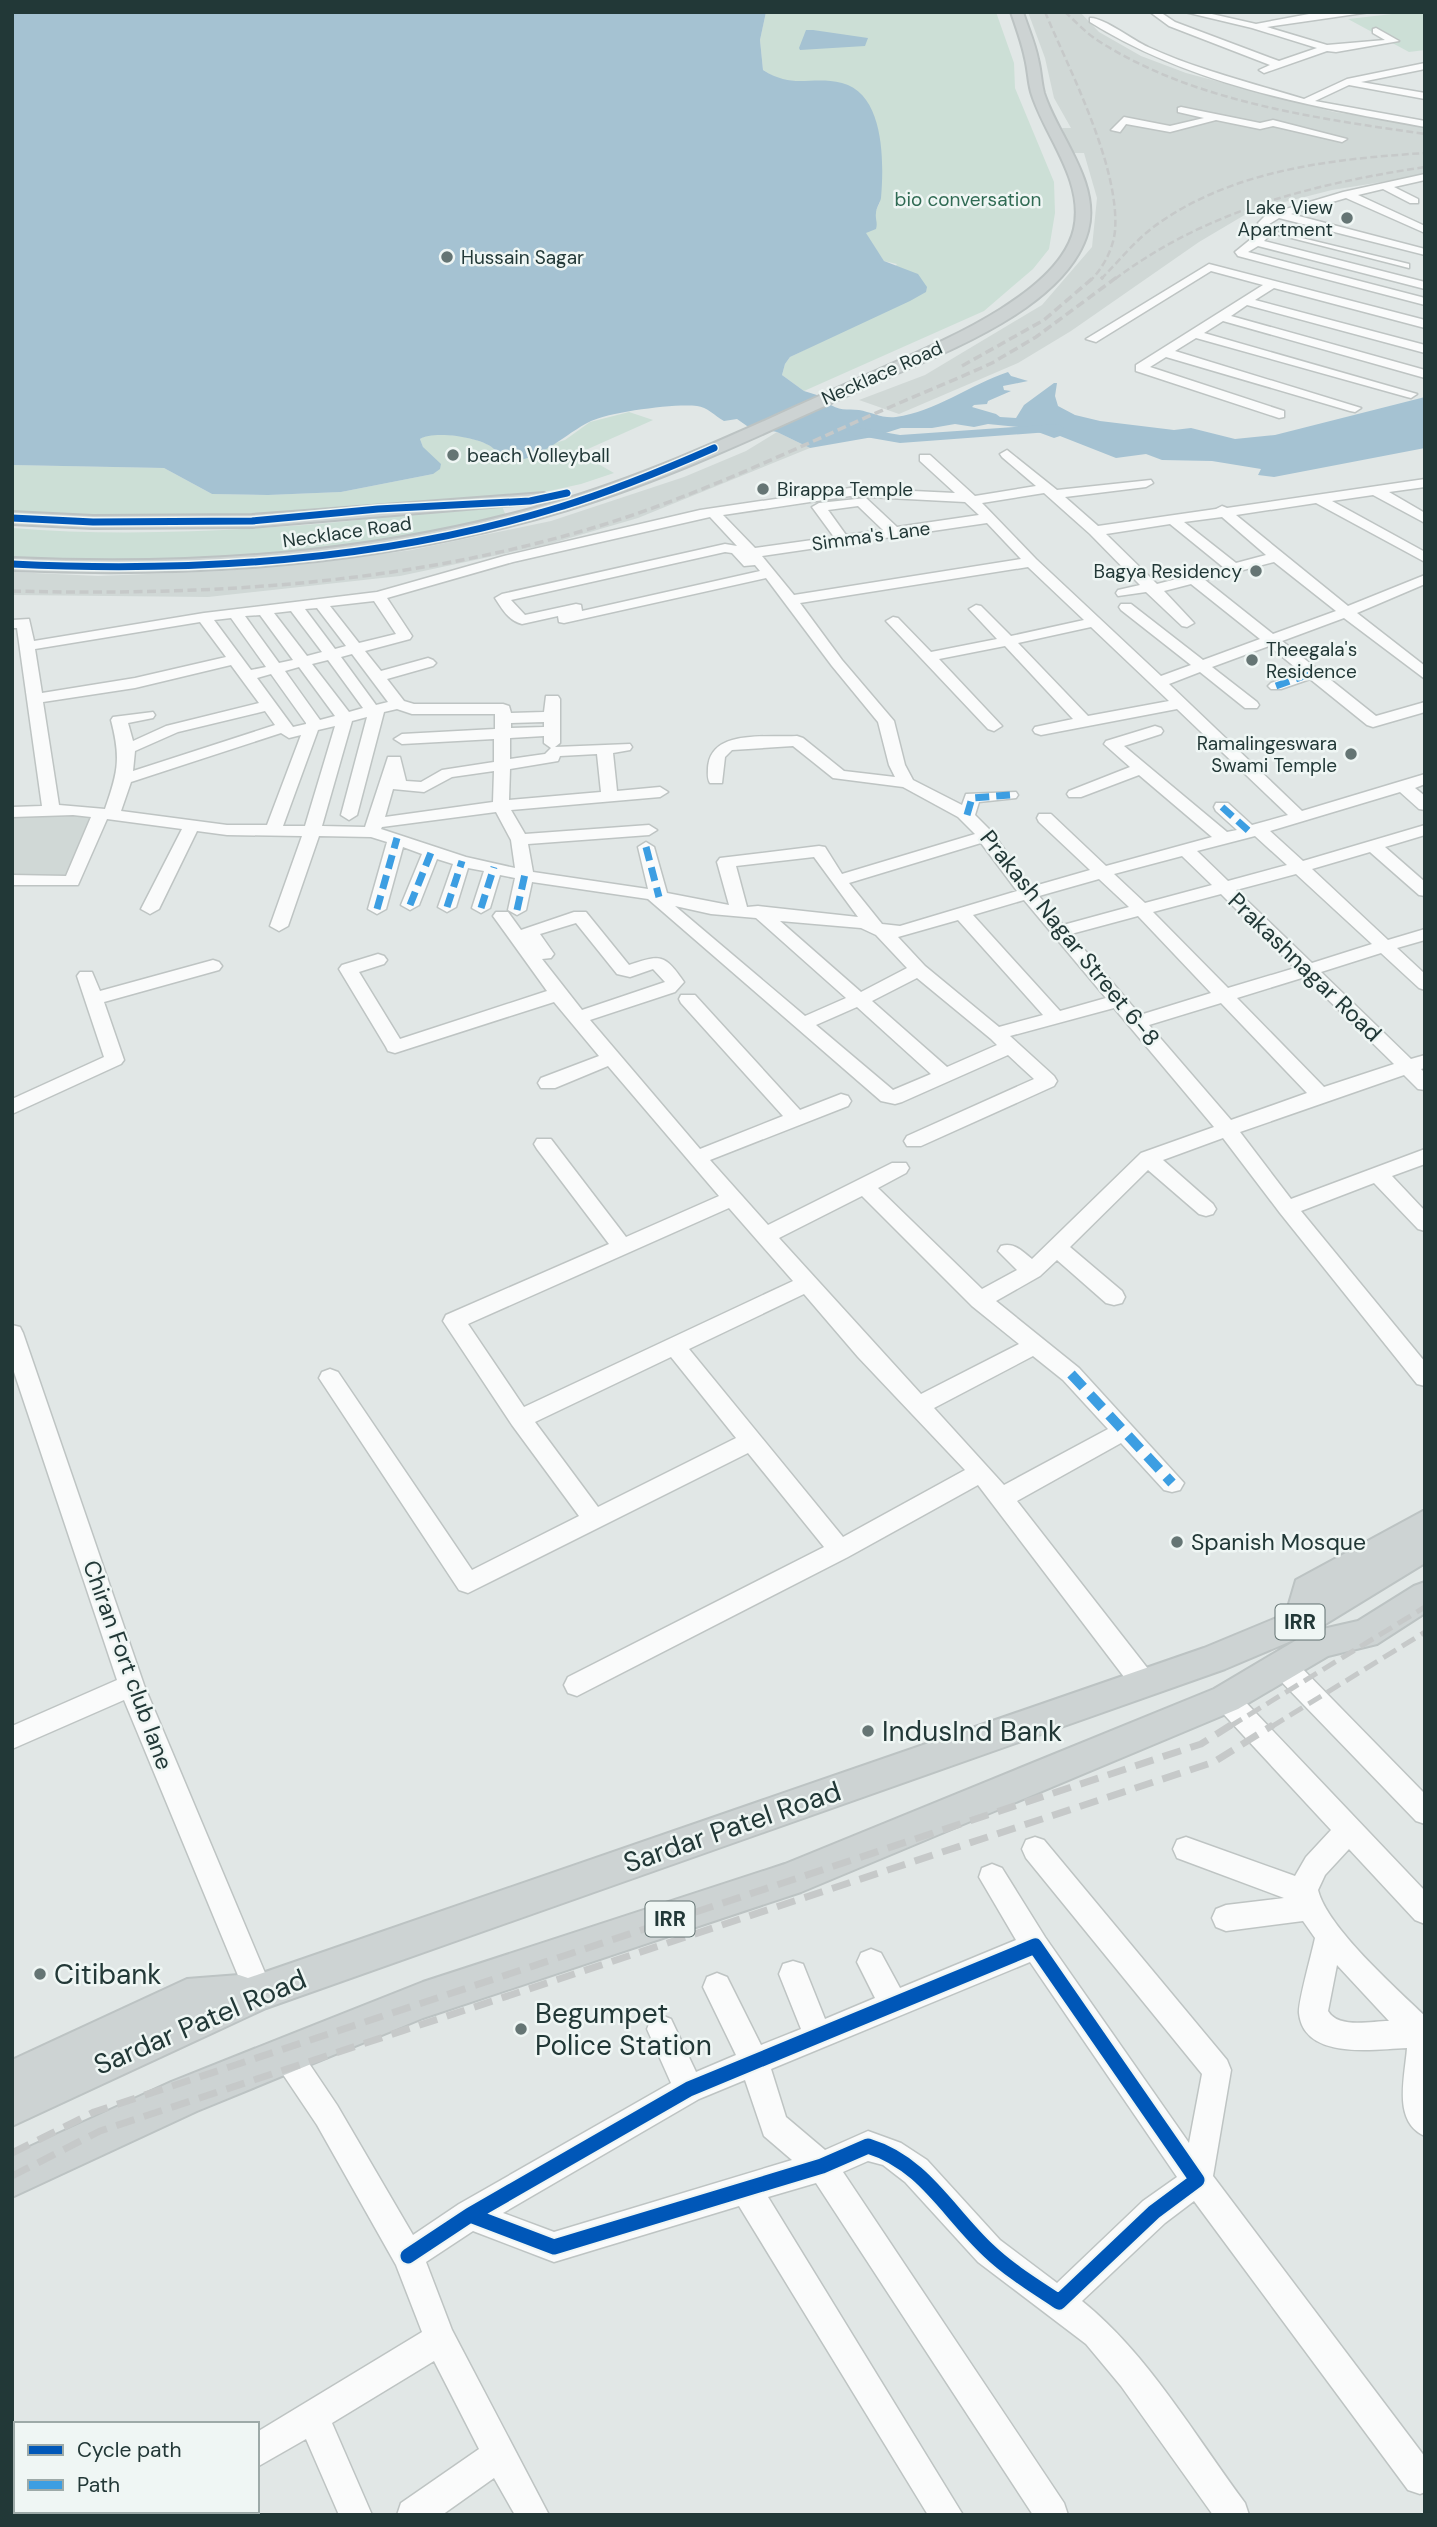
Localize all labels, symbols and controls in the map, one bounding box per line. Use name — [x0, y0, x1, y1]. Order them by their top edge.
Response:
park label: bio conversation — [895, 187, 1041, 212]
place label: Lake View Apartment — [1238, 195, 1333, 242]
marker: Lake View Apartment — [1339, 210, 1355, 226]
place label: Hussain Sagar — [461, 245, 584, 270]
marker: Hussain Sagar — [439, 249, 455, 265]
street label: Necklace Road — [818, 335, 946, 411]
place label: beach Volleyball — [467, 443, 610, 468]
marker: beach Volleyball — [445, 447, 461, 463]
place label: Birappa Temple — [777, 477, 913, 502]
marker: Birappa Temple — [755, 481, 771, 497]
street label: Necklace Road — [281, 511, 413, 553]
street label: Simma's Lane — [810, 515, 932, 557]
place label: Bagya Residency — [1094, 559, 1242, 584]
marker: Bagya Residency — [1248, 563, 1264, 579]
place label: Theegala's Residence — [1266, 637, 1357, 684]
marker: Theegala's Residence — [1244, 652, 1260, 668]
place label: Ramalingeswara Swami Temple — [1197, 731, 1337, 778]
marker: Ramalingeswara Swami Temple — [1343, 746, 1359, 762]
street label: Prakash Nagar Street 6-8 — [973, 824, 1167, 1052]
street label: Prakashnagar Road — [1222, 886, 1388, 1048]
place label: Spanish Mosque — [1191, 1527, 1366, 1557]
marker: Spanish Mosque — [1169, 1534, 1185, 1550]
street label: Chiran Fort club lane — [76, 1556, 180, 1774]
road number: IRR — [1276, 1604, 1324, 1640]
place label: IndusInd Bank — [882, 1713, 1062, 1750]
marker: IndusInd Bank — [860, 1723, 876, 1739]
street label: Sardar Patel Road — [618, 1772, 846, 1882]
road number: IRR — [646, 1902, 694, 1937]
place label: Citibank — [54, 1956, 161, 1993]
street label: Sardar Patel Road — [88, 1960, 312, 2084]
marker: Citibank — [32, 1966, 48, 1982]
place label: Begumpet Police Station — [535, 1995, 712, 2064]
marker: Begumpet Police Station — [513, 2021, 529, 2037]
legend — [14, 2422, 259, 2513]
text: Cycle path — [77, 2436, 182, 2464]
text: Path — [77, 2471, 120, 2499]

